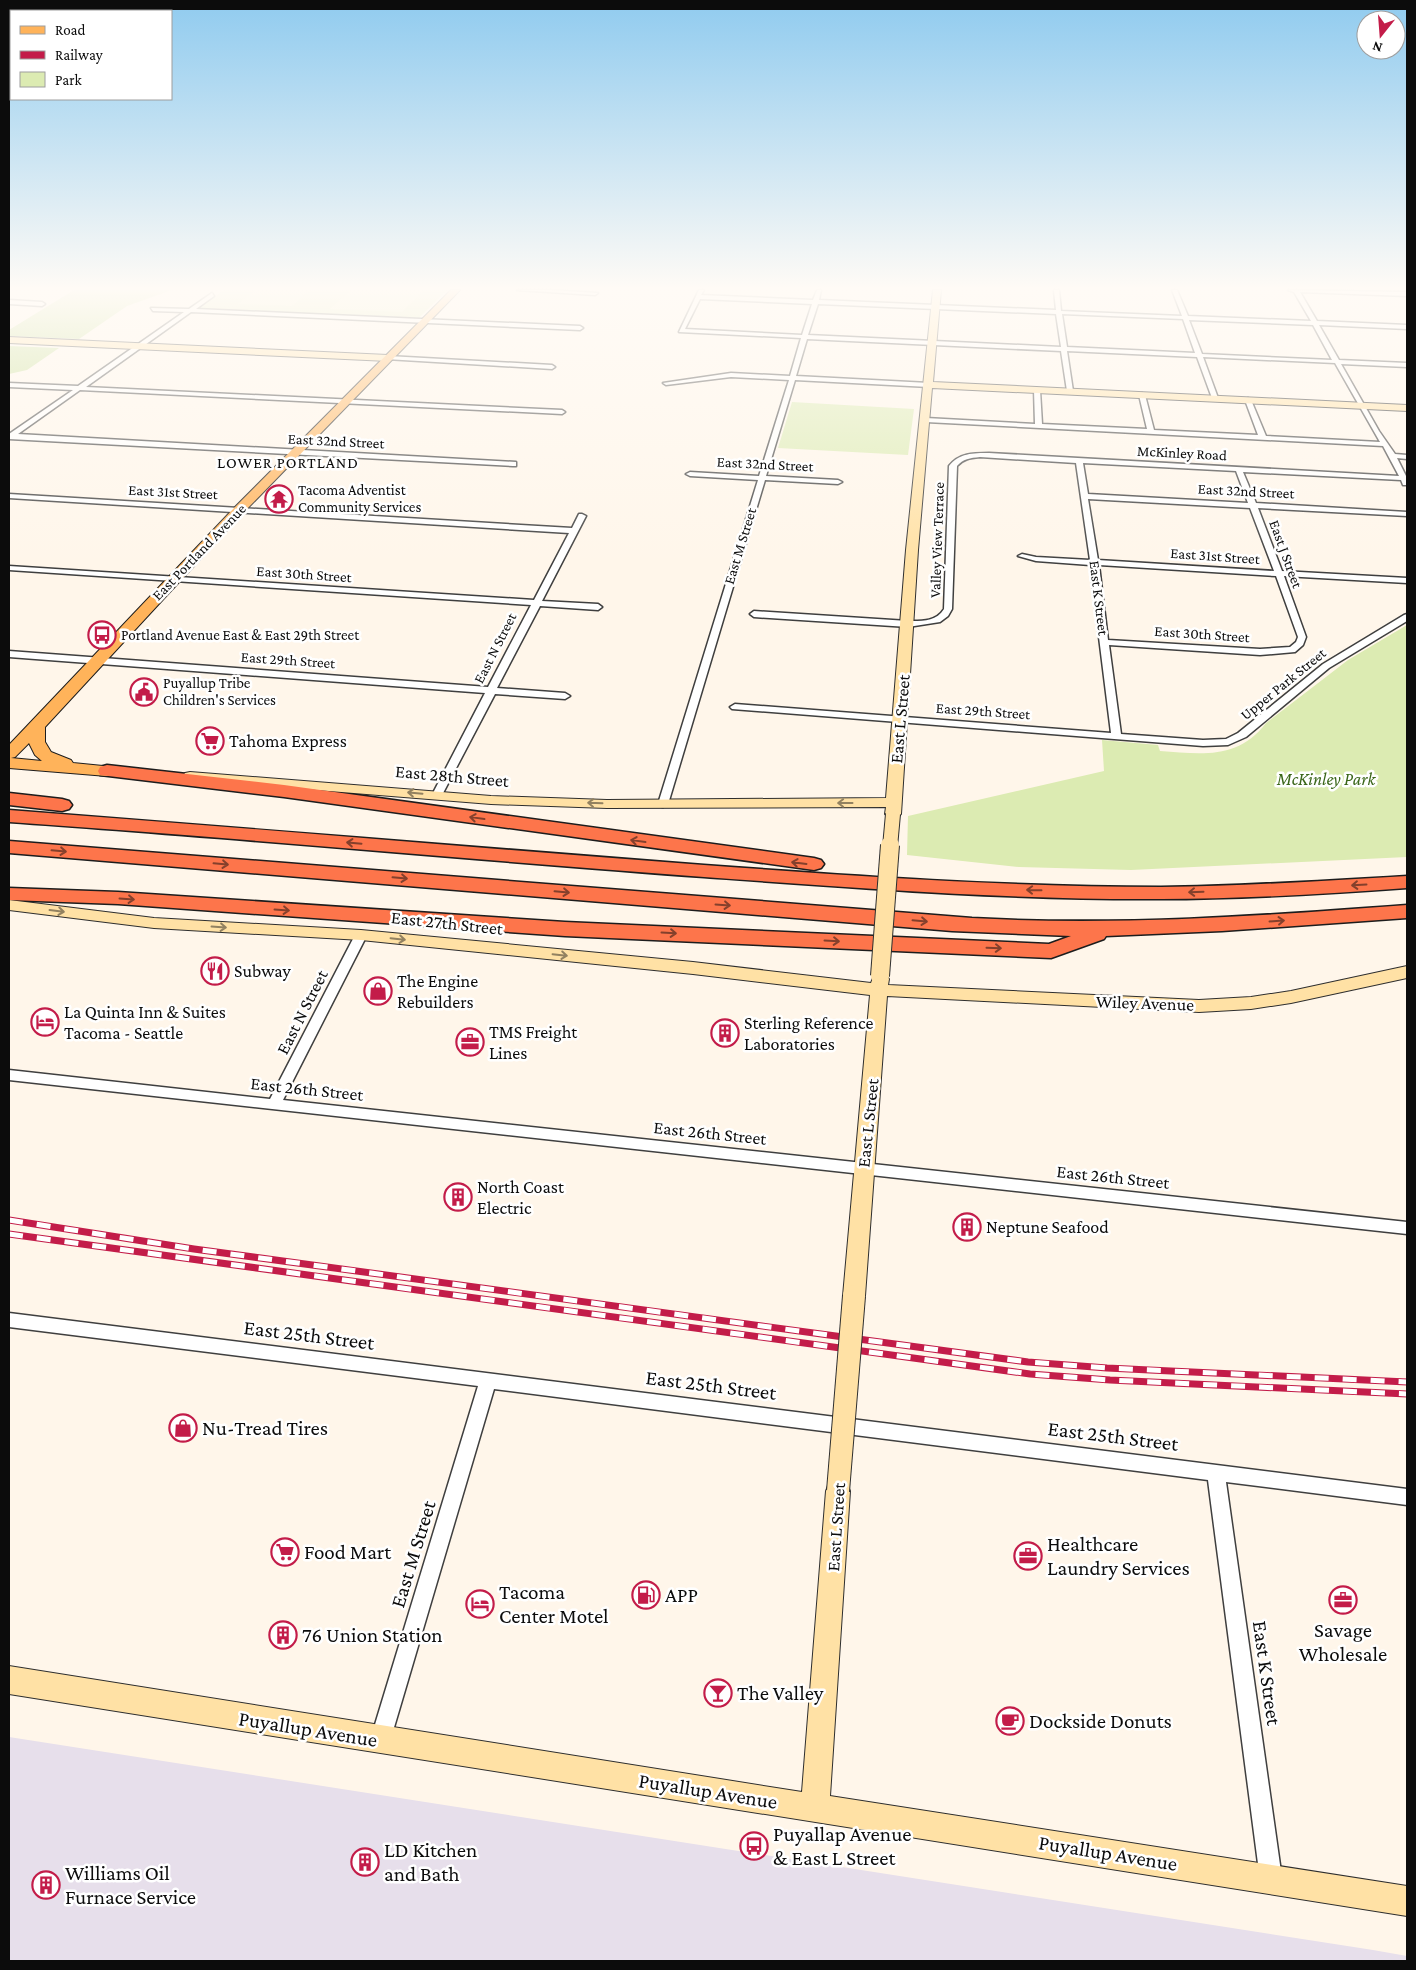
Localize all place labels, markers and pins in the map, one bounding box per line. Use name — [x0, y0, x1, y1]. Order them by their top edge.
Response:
place label: Tacoma Adventist Community Services — [298, 482, 421, 516]
temple icon: Tacoma Adventist Community Services — [264, 484, 294, 514]
bus stop icon: Portland Avenue East & East 29th Street — [87, 620, 117, 650]
place label: Portland Avenue East & East 29th Street — [121, 627, 360, 643]
place label: Puyallup Tribe Children's Services — [163, 675, 276, 708]
public building icon: Puyallup Tribe Children's Services — [129, 677, 159, 707]
supermarket icon: Tahoma Express — [195, 726, 225, 756]
place label: Tahoma Express — [229, 731, 347, 751]
restaurant icon: Subway — [200, 956, 230, 986]
place label: Subway — [234, 961, 292, 981]
place label: The Engine Rebuilders — [397, 971, 478, 1012]
shop icon: The Engine Rebuilders — [363, 976, 393, 1006]
place label: La Quinta Inn & Suites Tacoma - Seattle — [64, 1002, 226, 1043]
hotel icon: La Quinta Inn & Suites Tacoma - Seattle — [30, 1007, 60, 1037]
place label: Sterling Reference Laboratories — [744, 1013, 873, 1054]
building icon: Sterling Reference Laboratories — [710, 1018, 740, 1048]
place label: TMS Freight Lines — [489, 1022, 578, 1063]
office icon: TMS Freight Lines — [455, 1027, 485, 1057]
place label: North Coast Electric — [477, 1177, 565, 1218]
building icon: North Coast Electric — [443, 1182, 473, 1212]
building icon: Neptune Seafood — [952, 1212, 982, 1242]
place label: Neptune Seafood — [986, 1217, 1109, 1237]
shop icon: Nu-Tread Tires — [168, 1413, 198, 1443]
place label: Nu-Tread Tires — [202, 1416, 328, 1440]
place label: Healthcare Laundry Services — [1047, 1532, 1190, 1580]
supermarket icon: Food Mart — [270, 1537, 300, 1567]
place label: Food Mart — [304, 1540, 392, 1564]
office icon: Healthcare Laundry Services — [1013, 1541, 1043, 1571]
place label: Tacoma Center Motel — [499, 1580, 609, 1628]
fuel station icon: APP — [631, 1580, 661, 1610]
place label: APP — [665, 1583, 698, 1607]
office icon: Savage Wholesale — [1328, 1585, 1358, 1615]
hotel icon: Tacoma Center Motel — [465, 1589, 495, 1619]
place label: Savage Wholesale — [1299, 1618, 1387, 1666]
building icon: 76 Union Station — [268, 1620, 298, 1650]
place label: 76 Union Station — [302, 1623, 443, 1647]
bar icon: The Valley — [703, 1678, 733, 1708]
place label: The Valley — [737, 1681, 824, 1705]
cafe icon: Dockside Donuts — [995, 1706, 1025, 1736]
place label: Dockside Donuts — [1029, 1709, 1172, 1733]
place label: Puyallap Avenue & East L Street — [773, 1822, 912, 1870]
bus stop icon: Puyallap Avenue & East L Street — [739, 1831, 769, 1861]
place label: LD Kitchen and Bath — [384, 1838, 477, 1886]
building icon: LD Kitchen and Bath — [350, 1847, 380, 1877]
place label: Williams Oil Furnace Service — [65, 1861, 196, 1909]
building icon: Williams Oil Furnace Service — [31, 1870, 61, 1900]

